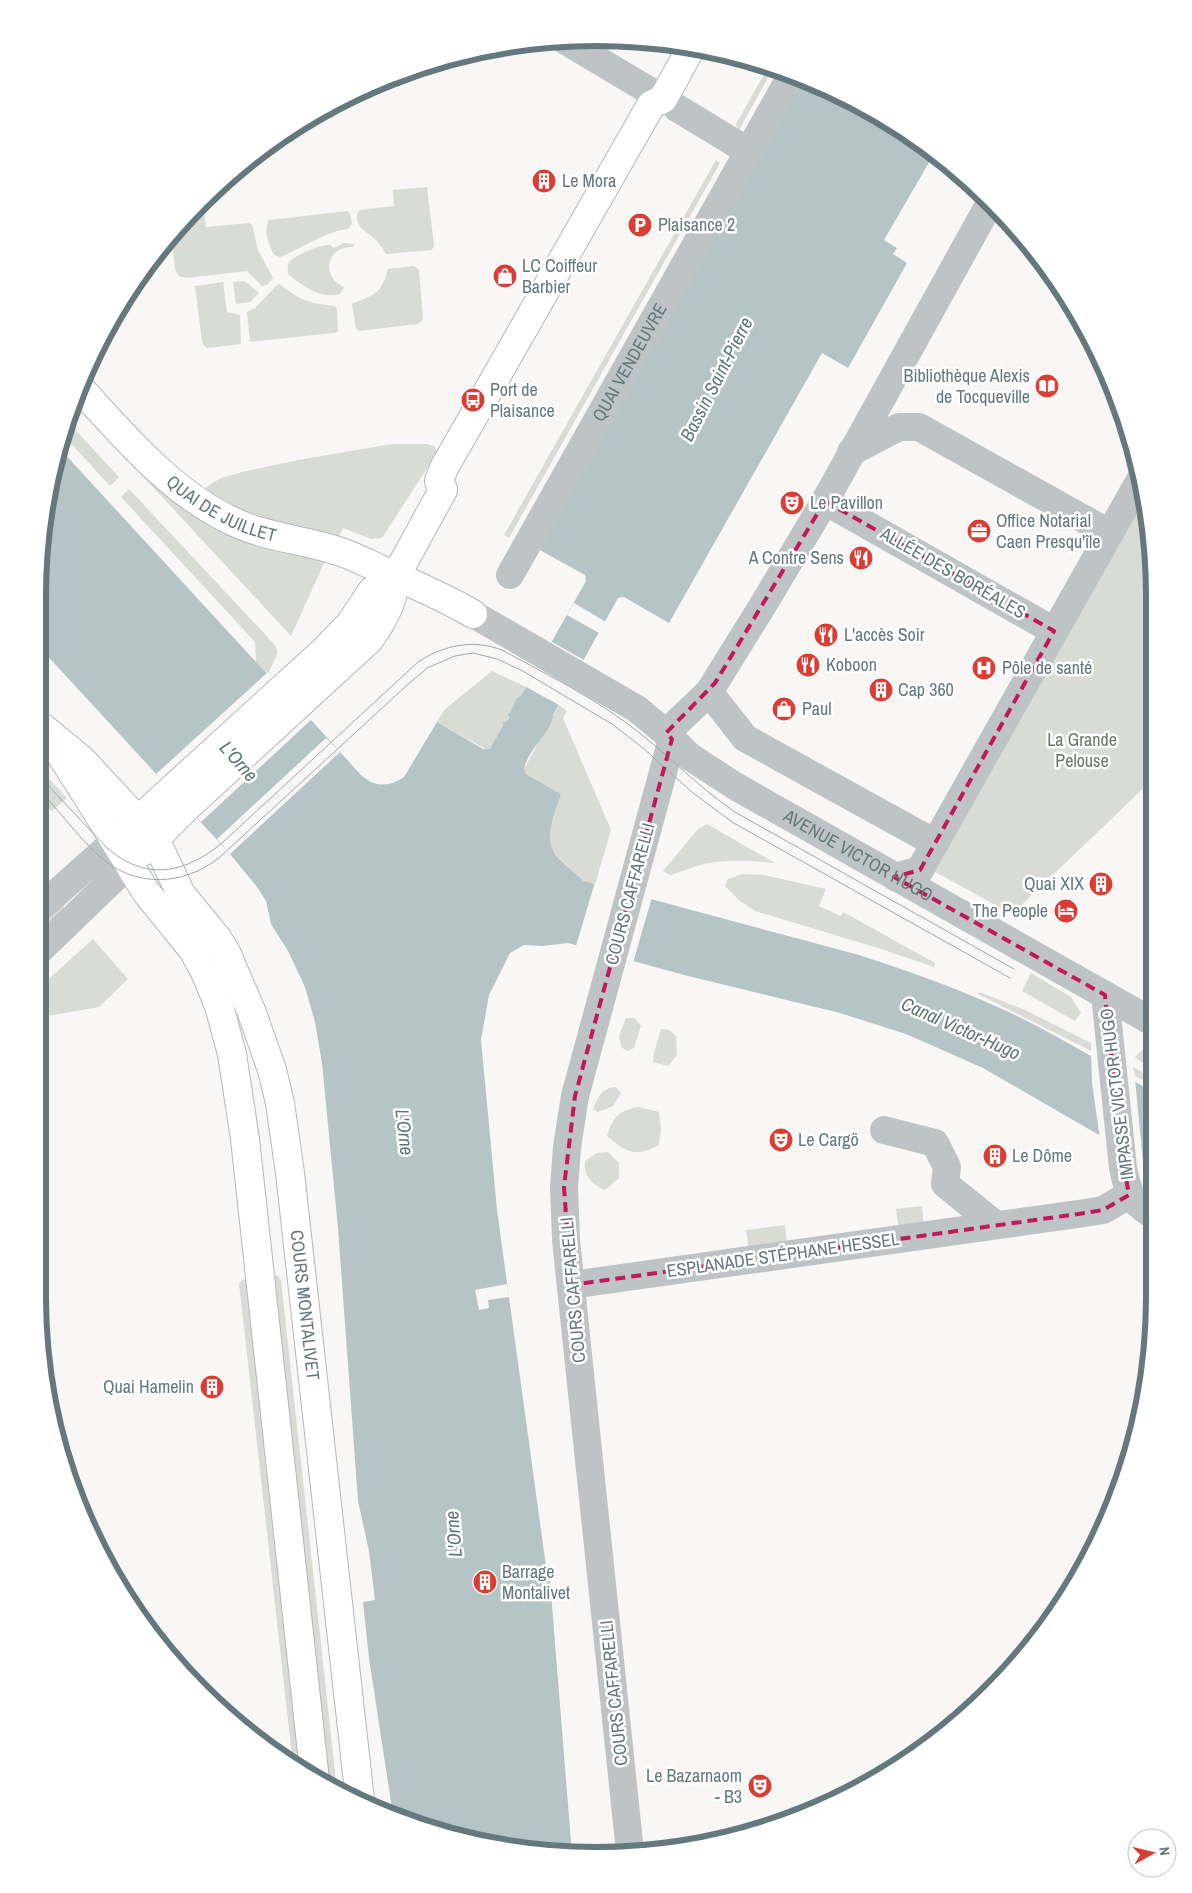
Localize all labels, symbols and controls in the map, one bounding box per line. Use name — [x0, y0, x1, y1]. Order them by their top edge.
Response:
building icon: Le Mora — [531, 168, 557, 194]
place label: Le Mora — [562, 168, 616, 193]
parking icon: Plaisance 2 — [627, 212, 653, 238]
place label: Plaisance 2 — [658, 212, 735, 237]
place label: LC Coiffeur Barbier — [522, 253, 597, 299]
shop icon: LC Coiffeur Barbier — [492, 263, 518, 289]
street label: QUAI VENDEUVRE — [586, 298, 673, 426]
water label: Bassin Saint-Pierre — [674, 313, 758, 445]
place label: Bibliothèque Alexis de Tocqueville — [904, 363, 1030, 409]
library icon: Bibliothèque Alexis de Tocqueville — [1034, 373, 1060, 399]
place label: Port de Plaisance — [490, 377, 555, 423]
bus stop icon: Port de Plaisance — [460, 387, 486, 413]
street label: QUAI DE JUILLET — [161, 469, 279, 548]
theatre icon: Le Pavillon — [779, 490, 805, 516]
place label: Le Pavillon — [810, 490, 883, 515]
place label: Office Notarial Caen Presqu'île — [996, 508, 1101, 554]
office icon: Office Notarial Caen Presqu'île — [966, 518, 992, 544]
street label: ALLÉE DES BORÉALES — [875, 520, 1031, 624]
place label: A Contre Sens — [748, 545, 844, 570]
restaurant icon: A Contre Sens — [848, 545, 874, 571]
restaurant icon: L'accès Soir — [813, 622, 839, 648]
place label: L'accès Soir — [844, 622, 925, 647]
restaurant icon: Koboon — [795, 652, 821, 678]
place label: Koboon — [826, 652, 877, 677]
hospital icon: Pôle de santé — [971, 655, 997, 681]
place label: Pôle de santé — [1002, 655, 1092, 680]
building icon: Cap 360 — [868, 677, 894, 703]
place label: Cap 360 — [898, 677, 954, 702]
shop icon: Paul — [771, 696, 797, 722]
place label: Paul — [802, 696, 832, 721]
park label: La Grande Pelouse — [1047, 727, 1117, 773]
water label: L'Orne — [214, 735, 264, 787]
street label: AVENUE VICTOR HUGO — [778, 802, 938, 907]
street label: COURS CAFFARELLI — [599, 820, 660, 968]
place label: Quai XIX — [1024, 871, 1084, 896]
building icon: Quai XIX — [1088, 871, 1114, 897]
place label: The People — [973, 898, 1048, 923]
hotel icon: The People — [1053, 898, 1079, 924]
water label: Canal Victor-Hugo — [897, 990, 1025, 1066]
street label: IMPASSE VICTOR HUGO — [1094, 1007, 1139, 1181]
water label: L'Orne — [389, 1107, 421, 1157]
theatre icon: Le Cargö — [768, 1127, 794, 1153]
place label: Le Cargö — [798, 1127, 859, 1152]
building icon: Le Dôme — [982, 1143, 1008, 1169]
place label: Le Dôme — [1012, 1143, 1072, 1168]
street label: COURS CAFFARELLI — [554, 1216, 591, 1364]
street label: ESPLANADE STÉPHANE HESSEL — [665, 1226, 901, 1283]
street label: COURS MONTALIVET — [284, 1229, 326, 1381]
place label: Quai Hamelin — [103, 1374, 194, 1399]
building icon: Quai Hamelin — [199, 1374, 225, 1400]
water label: L'Orne — [438, 1510, 468, 1558]
place label: Barrage Montalivet — [502, 1559, 570, 1605]
building icon: Barrage Montalivet — [472, 1569, 498, 1595]
street label: COURS CAFFARELLI — [593, 1619, 634, 1767]
place label: Le Bazarnaom - B3 — [646, 1763, 742, 1809]
theatre icon: Le Bazarnaom - B3 — [747, 1773, 773, 1799]
north arrow — [1127, 1828, 1177, 1878]
text: N — [1155, 1846, 1174, 1857]

